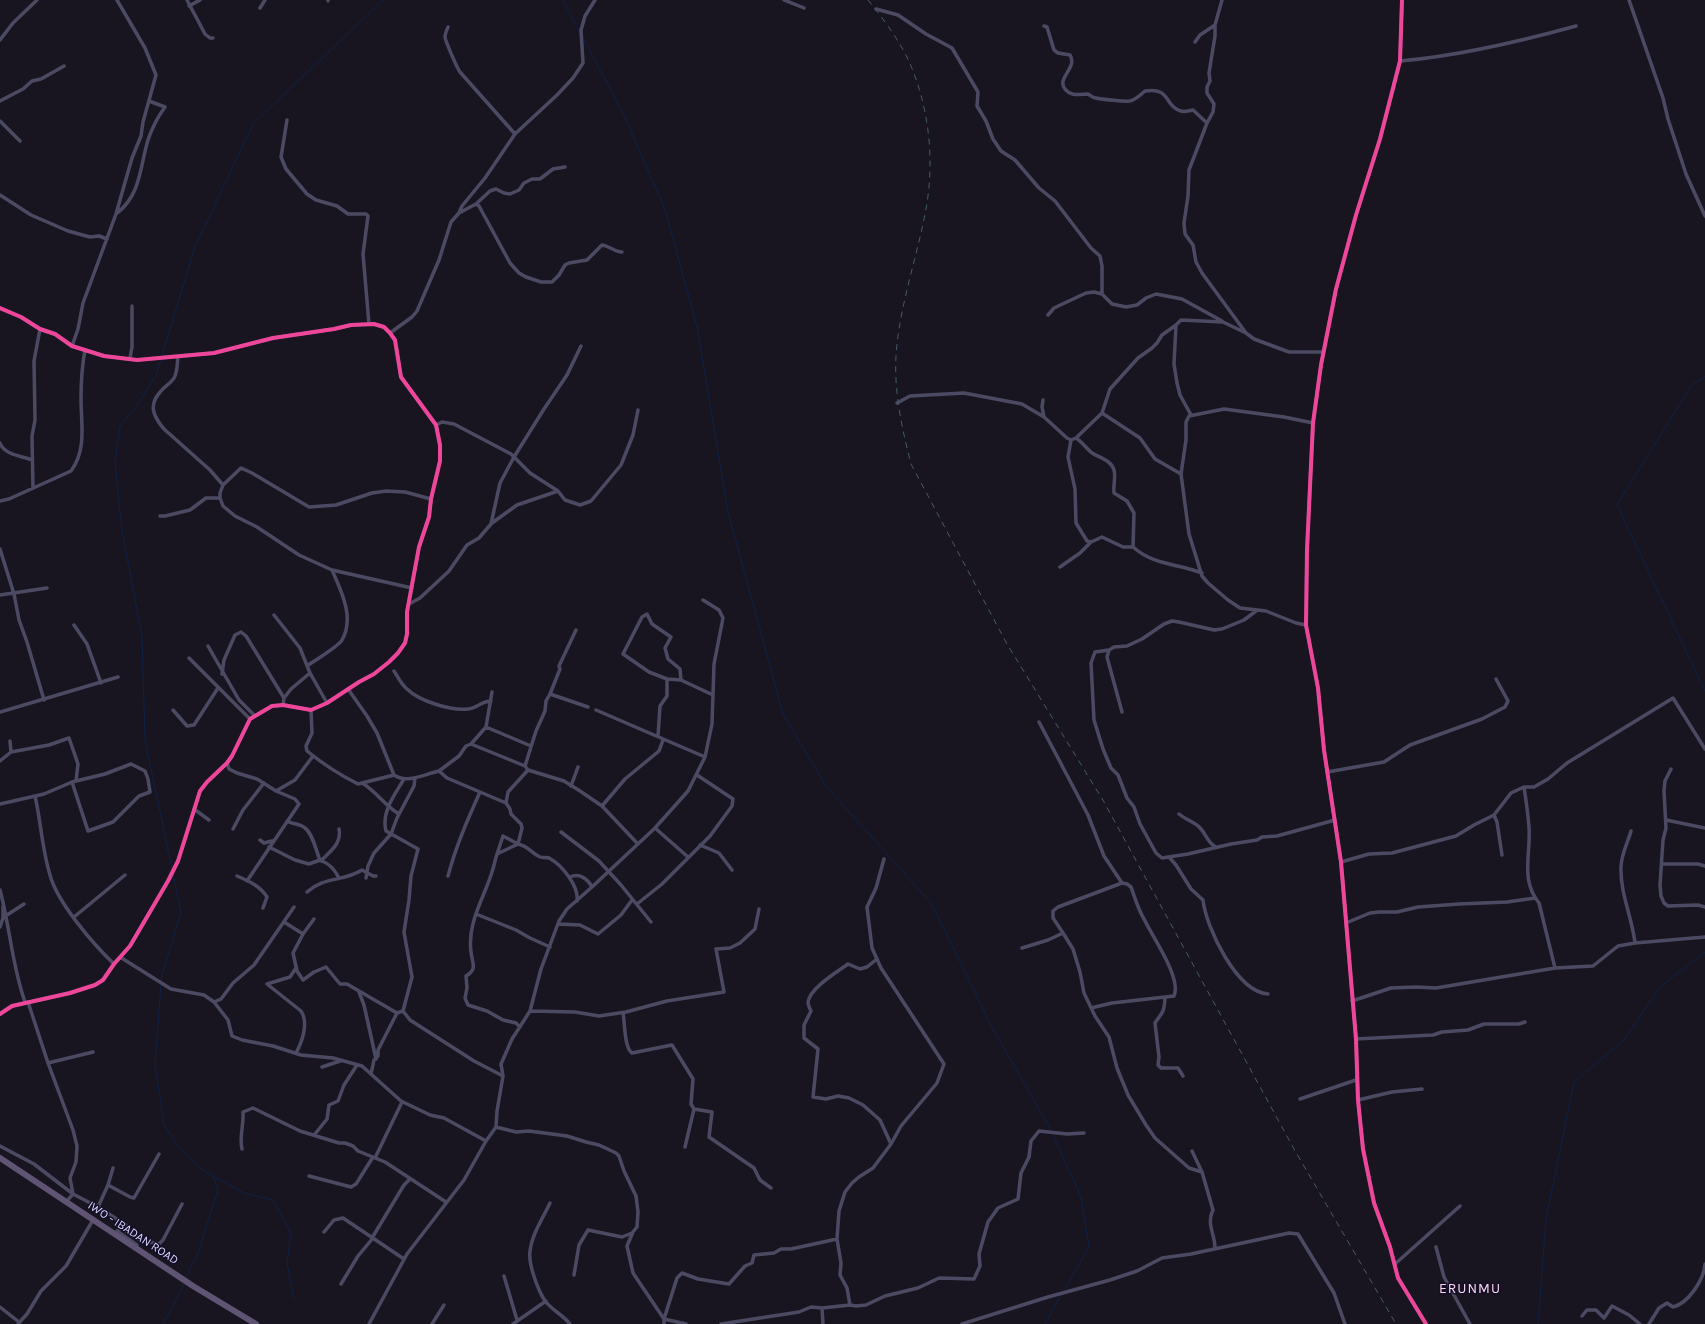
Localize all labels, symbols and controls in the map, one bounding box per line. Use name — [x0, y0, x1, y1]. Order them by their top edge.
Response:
street label: IWO - IBADAN ROAD — [85, 1198, 181, 1268]
district label: ERUNMU — [1439, 1281, 1501, 1297]

